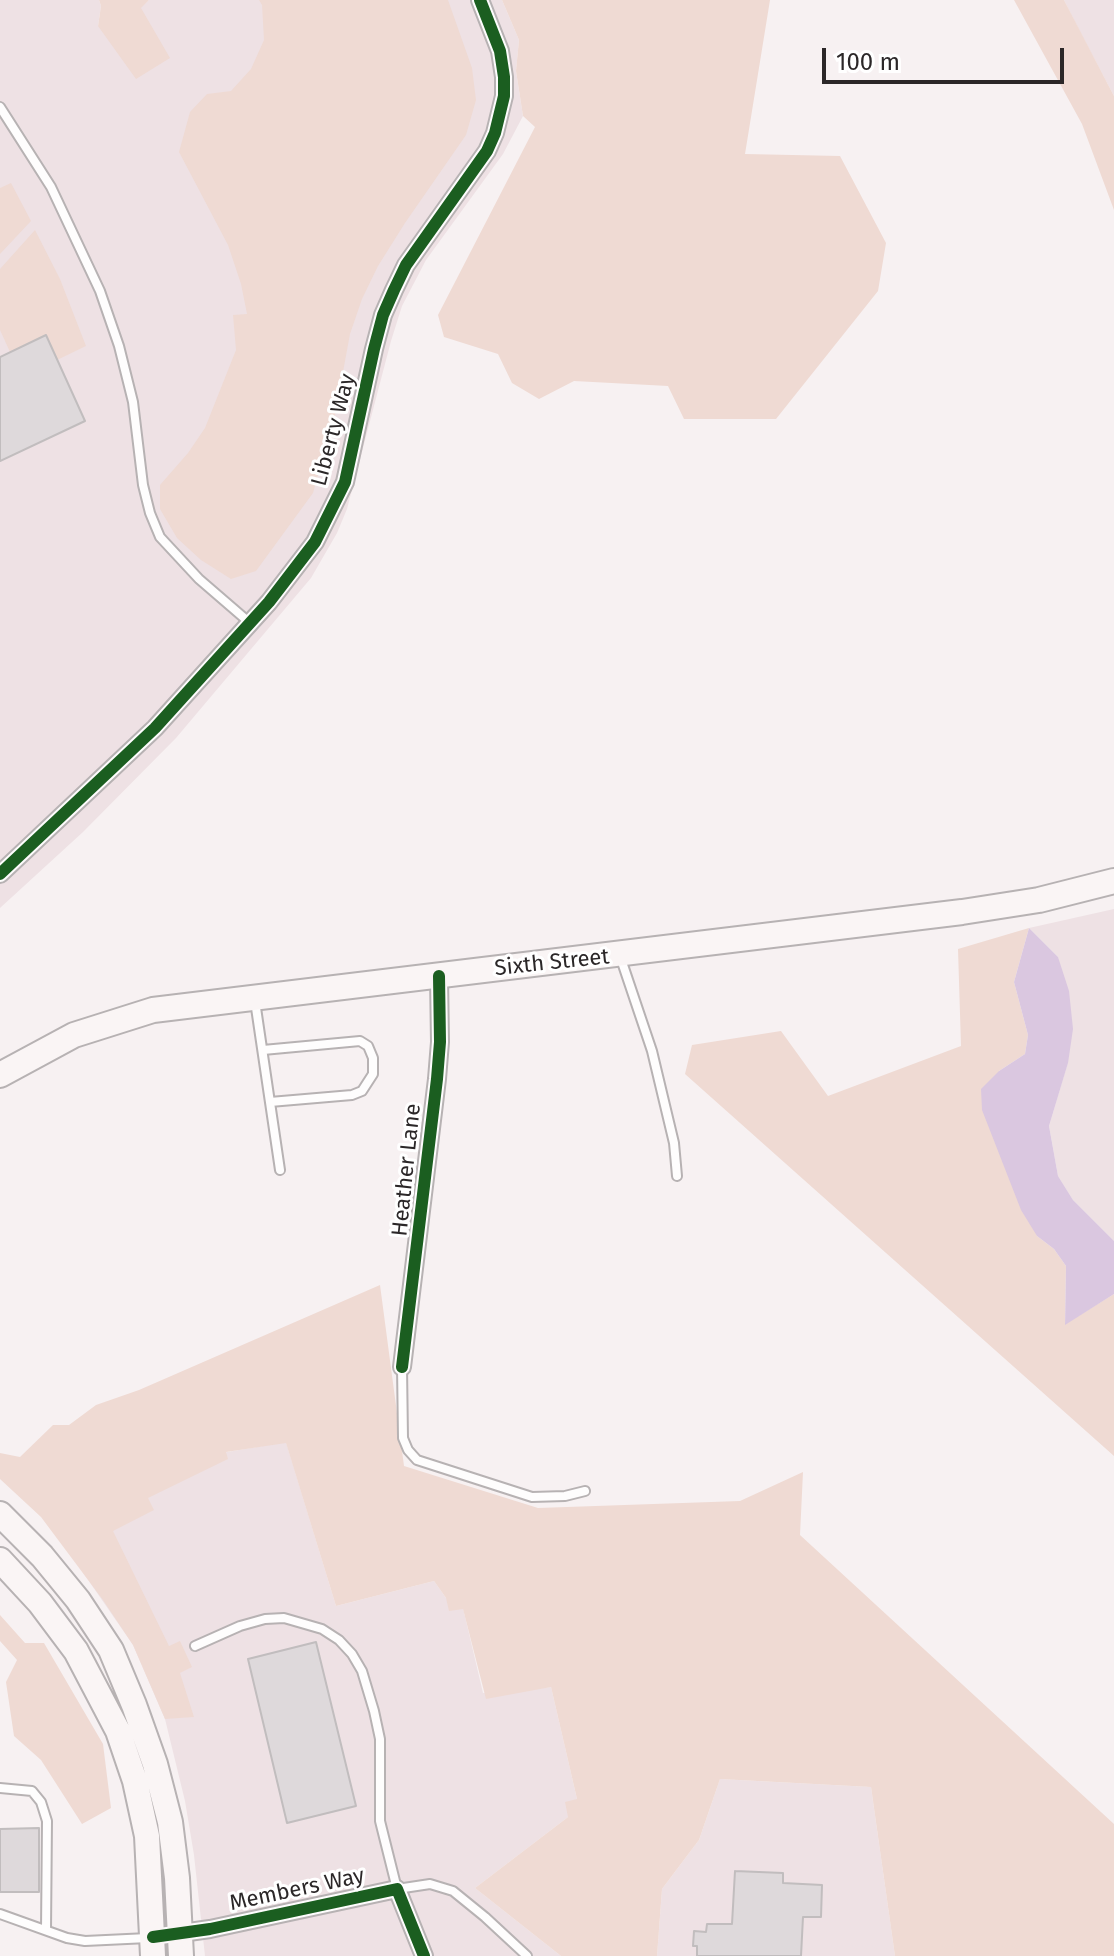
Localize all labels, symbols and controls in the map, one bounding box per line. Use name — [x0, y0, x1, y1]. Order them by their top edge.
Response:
scale bar — [826, 32, 1068, 82]
text: 100 m — [836, 48, 900, 76]
street label: Liberty Way — [306, 371, 362, 489]
street label: Sixth Street — [493, 944, 611, 982]
street label: Heather Lane — [387, 1102, 427, 1238]
street label: Members Way — [227, 1863, 367, 1917]

